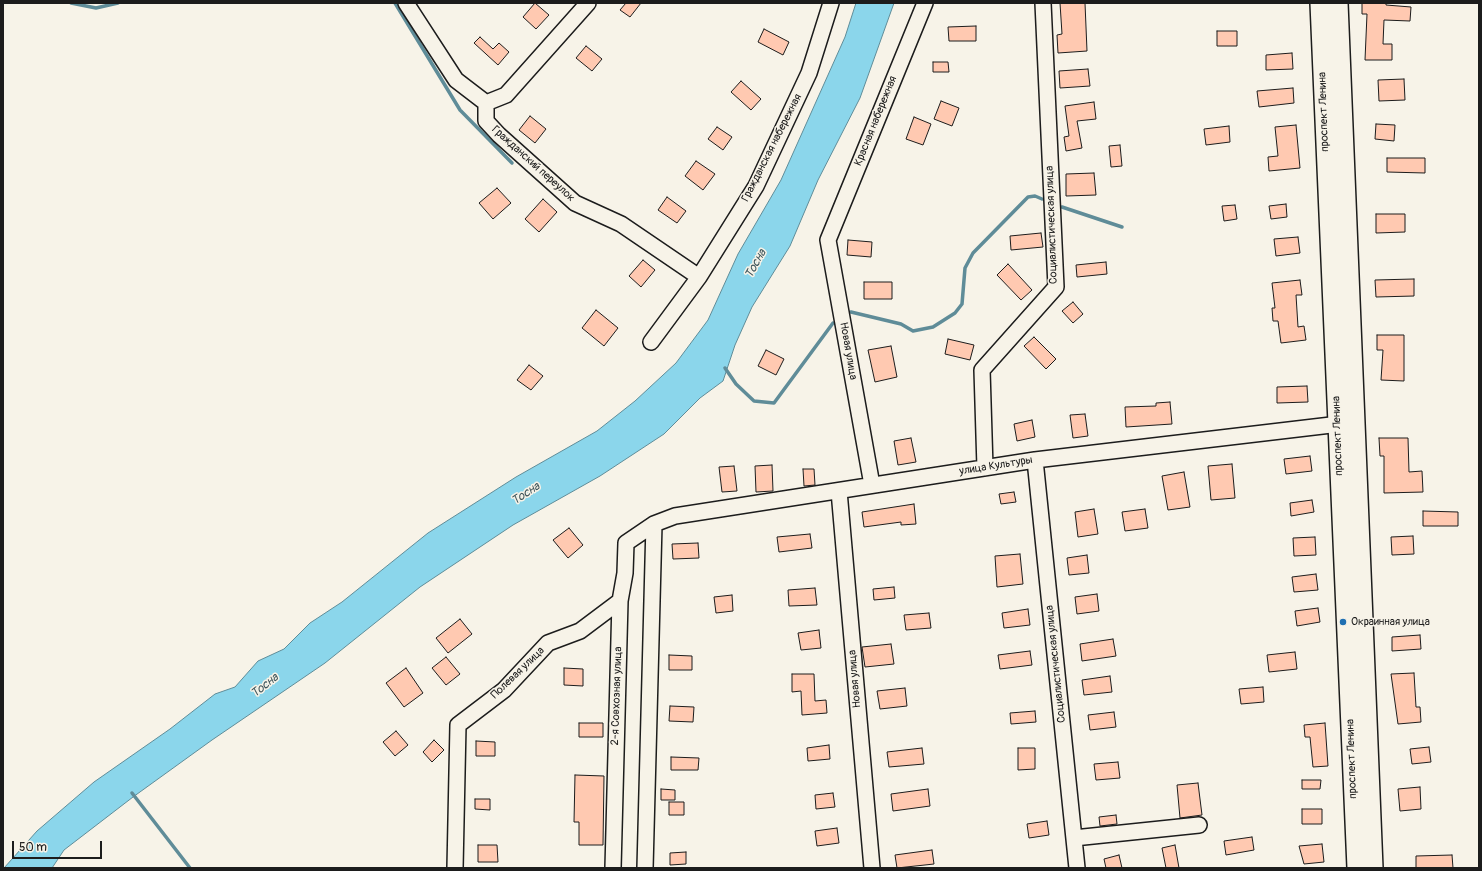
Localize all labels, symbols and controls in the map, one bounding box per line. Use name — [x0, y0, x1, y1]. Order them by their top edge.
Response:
street label: проспект Ленина — [1316, 72, 1332, 152]
street label: Красная набережная — [852, 74, 900, 168]
street label: Гражданская набережная — [739, 92, 805, 204]
street label: Гражданский переулок — [489, 123, 577, 205]
street label: Социалистическая улица — [1043, 166, 1061, 284]
water label: Тосна — [742, 247, 770, 281]
street label: Новая улица — [836, 321, 860, 381]
street label: проспект Ленина — [1330, 396, 1346, 476]
street label: улица Культуры — [958, 454, 1034, 478]
water label: Тосна — [509, 480, 543, 508]
street label: Социалистическая улица — [1043, 604, 1069, 724]
place label: Окраинная улица — [1351, 615, 1430, 629]
marker: Окраинная улица — [1338, 617, 1348, 627]
street label: Полевая улица — [489, 644, 547, 702]
street label: 2-я Совхозная улица — [609, 646, 625, 746]
street label: Новая улица — [846, 649, 864, 709]
water label: Тосна — [248, 671, 282, 701]
street label: проспект Ленина — [1344, 719, 1360, 799]
scale bar — [14, 833, 104, 859]
text: 50 m — [19, 840, 47, 855]

